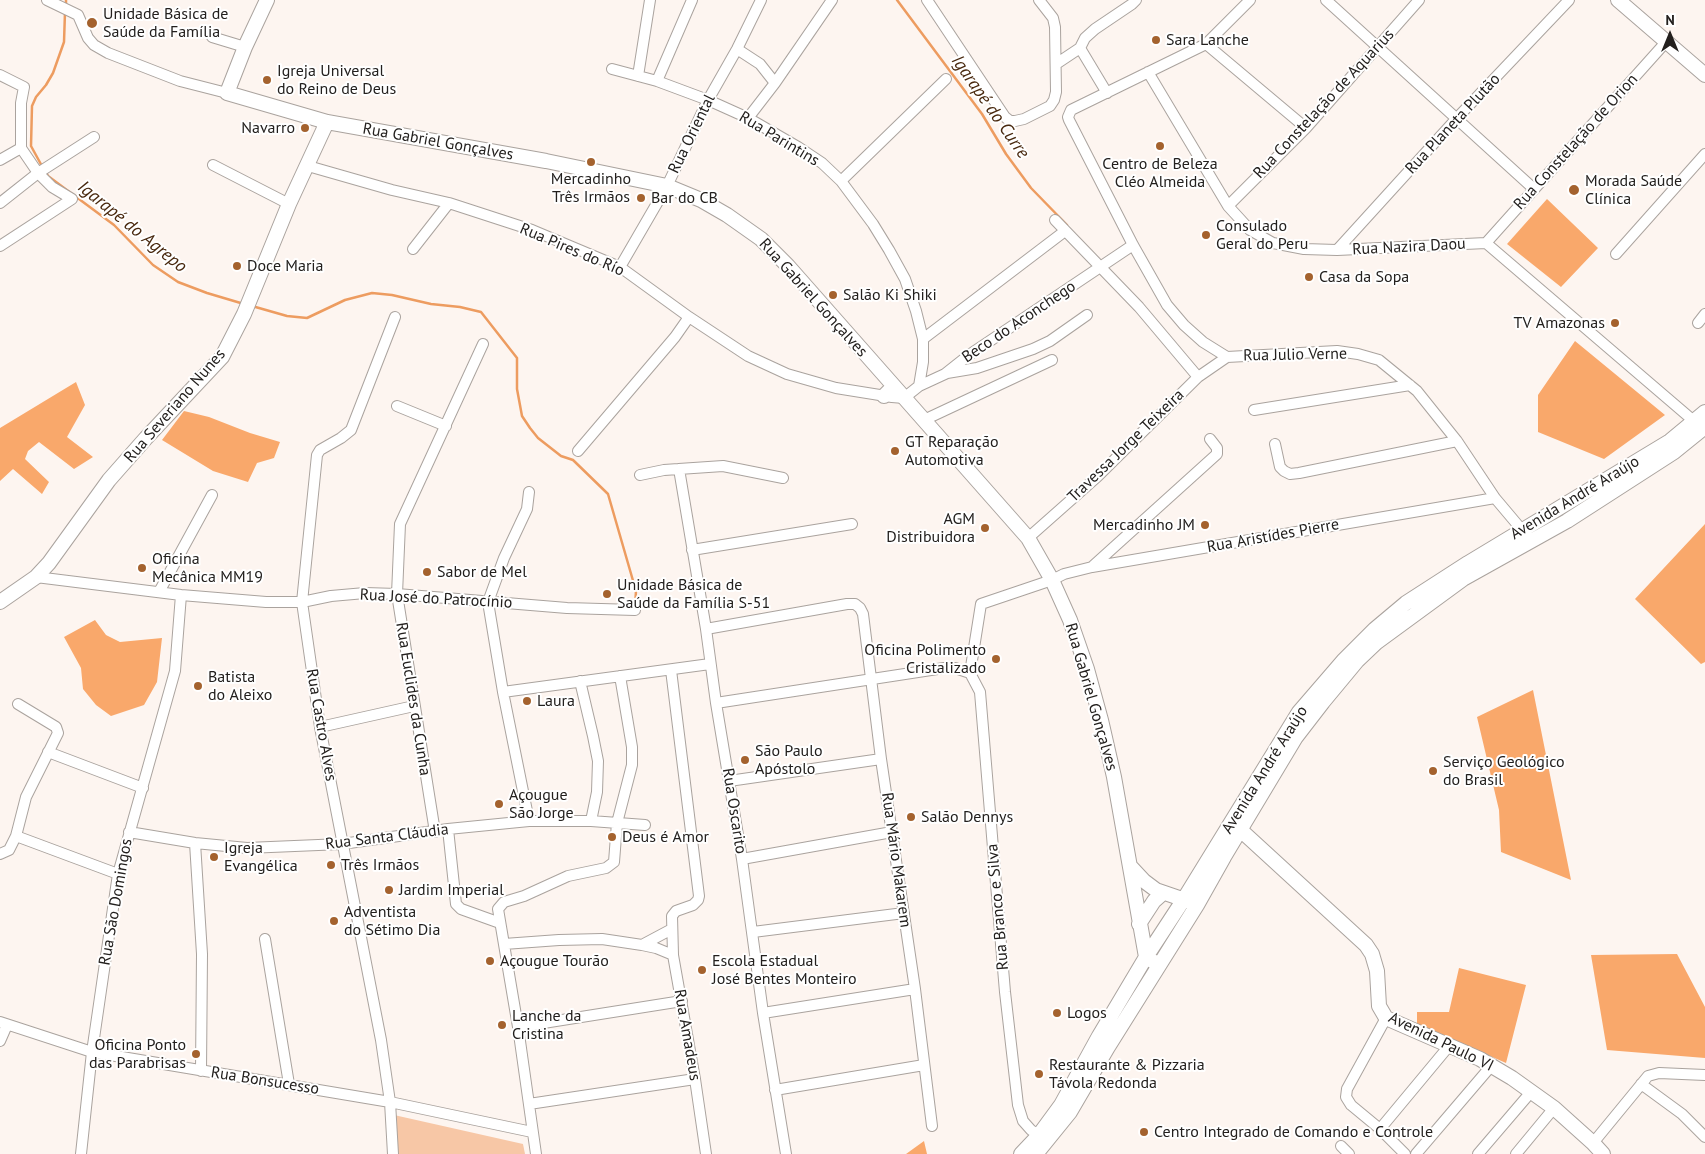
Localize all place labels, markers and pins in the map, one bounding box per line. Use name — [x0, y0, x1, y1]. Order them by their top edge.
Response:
place label: Unidade Básica de Saúde da Família — [103, 4, 228, 42]
marker: Unidade Básica de Saúde da Família — [85, 16, 99, 30]
place label: Sara Lanche — [1166, 30, 1249, 50]
marker: Sara Lanche — [1150, 34, 1162, 46]
place label: Igreja Universal do Reino de Deus — [277, 61, 396, 99]
marker: Igreja Universal do Reino de Deus — [261, 74, 273, 86]
place label: Navarro — [241, 118, 295, 138]
marker: Navarro — [299, 122, 311, 134]
marker: Centro de Beleza Cléo Almeida — [1154, 140, 1166, 152]
place label: Centro de Beleza Cléo Almeida — [1102, 154, 1218, 192]
marker: Mercadinho Três Irmãos — [585, 156, 597, 168]
place label: Mercadinho Três Irmãos — [551, 169, 631, 207]
place label: Morada Saúde Clínica — [1585, 171, 1682, 209]
marker: Morada Saúde Clínica — [1567, 183, 1581, 197]
place label: Bar do CB — [651, 188, 718, 208]
marker: Bar do CB — [635, 192, 647, 204]
place label: Consulado Geral do Peru — [1216, 216, 1308, 254]
marker: Consulado Geral do Peru — [1200, 229, 1212, 241]
place label: Doce Maria — [247, 256, 324, 276]
marker: Doce Maria — [231, 260, 243, 272]
place label: Casa da Sopa — [1319, 267, 1409, 287]
marker: Casa da Sopa — [1303, 271, 1315, 283]
place label: Salão Ki Shiki — [843, 285, 937, 305]
marker: Salão Ki Shiki — [827, 289, 839, 301]
place label: TV Amazonas — [1514, 313, 1605, 333]
marker: TV Amazonas — [1609, 317, 1621, 329]
place label: GT Reparação Automotiva — [905, 432, 999, 470]
marker: GT Reparação Automotiva — [889, 445, 901, 457]
place label: AGM Distribuidora — [886, 509, 975, 547]
place label: Mercadinho JM — [1093, 515, 1195, 535]
marker: Mercadinho JM — [1199, 519, 1211, 531]
marker: AGM Distribuidora — [979, 522, 991, 534]
place label: Oficina Mecânica MM19 — [152, 549, 263, 587]
marker: Oficina Mecânica MM19 — [136, 562, 148, 574]
place label: Sabor de Mel — [437, 562, 527, 582]
marker: Sabor de Mel — [421, 566, 433, 578]
place label: Unidade Básica de Saúde da Família S-51 — [617, 575, 770, 613]
marker: Unidade Básica de Saúde da Família S-51 — [601, 588, 613, 600]
place label: Oficina Polimento Cristalizado — [864, 640, 986, 678]
marker: Oficina Polimento Cristalizado — [990, 653, 1002, 665]
place label: Batista do Aleixo — [208, 667, 272, 705]
marker: Batista do Aleixo — [192, 680, 204, 692]
place label: Laura — [537, 691, 575, 711]
marker: Laura — [521, 695, 533, 707]
place label: São Paulo Apóstolo — [755, 741, 822, 779]
place label: Serviço Geológico do Brasil — [1443, 752, 1565, 790]
marker: São Paulo Apóstolo — [739, 754, 751, 766]
marker: Serviço Geológico do Brasil — [1427, 765, 1439, 777]
place label: Açougue São Jorge — [509, 785, 574, 823]
marker: Açougue São Jorge — [493, 798, 505, 810]
place label: Salão Dennys — [921, 807, 1013, 827]
marker: Salão Dennys — [905, 811, 917, 823]
place label: Deus é Amor — [622, 827, 709, 847]
marker: Deus é Amor — [606, 831, 618, 843]
place label: Igreja Evangélica — [224, 838, 298, 876]
marker: Igreja Evangélica — [208, 851, 220, 863]
place label: Três Irmãos — [341, 855, 419, 875]
marker: Três Irmãos — [325, 859, 337, 871]
place label: Jardim Imperial — [399, 880, 504, 900]
marker: Jardim Imperial — [383, 884, 395, 896]
place label: Adventista do Sétimo Dia — [344, 902, 440, 940]
marker: Adventista do Sétimo Dia — [328, 915, 340, 927]
place label: Açougue Tourão — [500, 951, 609, 971]
place label: Escola Estadual José Bentes Monteiro — [712, 951, 857, 989]
marker: Açougue Tourão — [484, 955, 496, 967]
marker: Escola Estadual José Bentes Monteiro — [696, 964, 708, 976]
place label: Logos — [1067, 1003, 1107, 1023]
place label: Lanche da Cristina — [512, 1006, 582, 1044]
marker: Logos — [1051, 1007, 1063, 1019]
marker: Lanche da Cristina — [496, 1019, 508, 1031]
place label: Oficina Ponto das Parabrisas — [89, 1035, 186, 1073]
marker: Oficina Ponto das Parabrisas — [190, 1048, 202, 1060]
place label: Restaurante & Pizzaria Távola Redonda — [1049, 1055, 1205, 1093]
marker: Restaurante & Pizzaria Távola Redonda — [1033, 1068, 1045, 1080]
place label: Centro Integrado de Comando e Controle — [1154, 1122, 1433, 1142]
marker: Centro Integrado de Comando e Controle — [1138, 1126, 1150, 1138]

